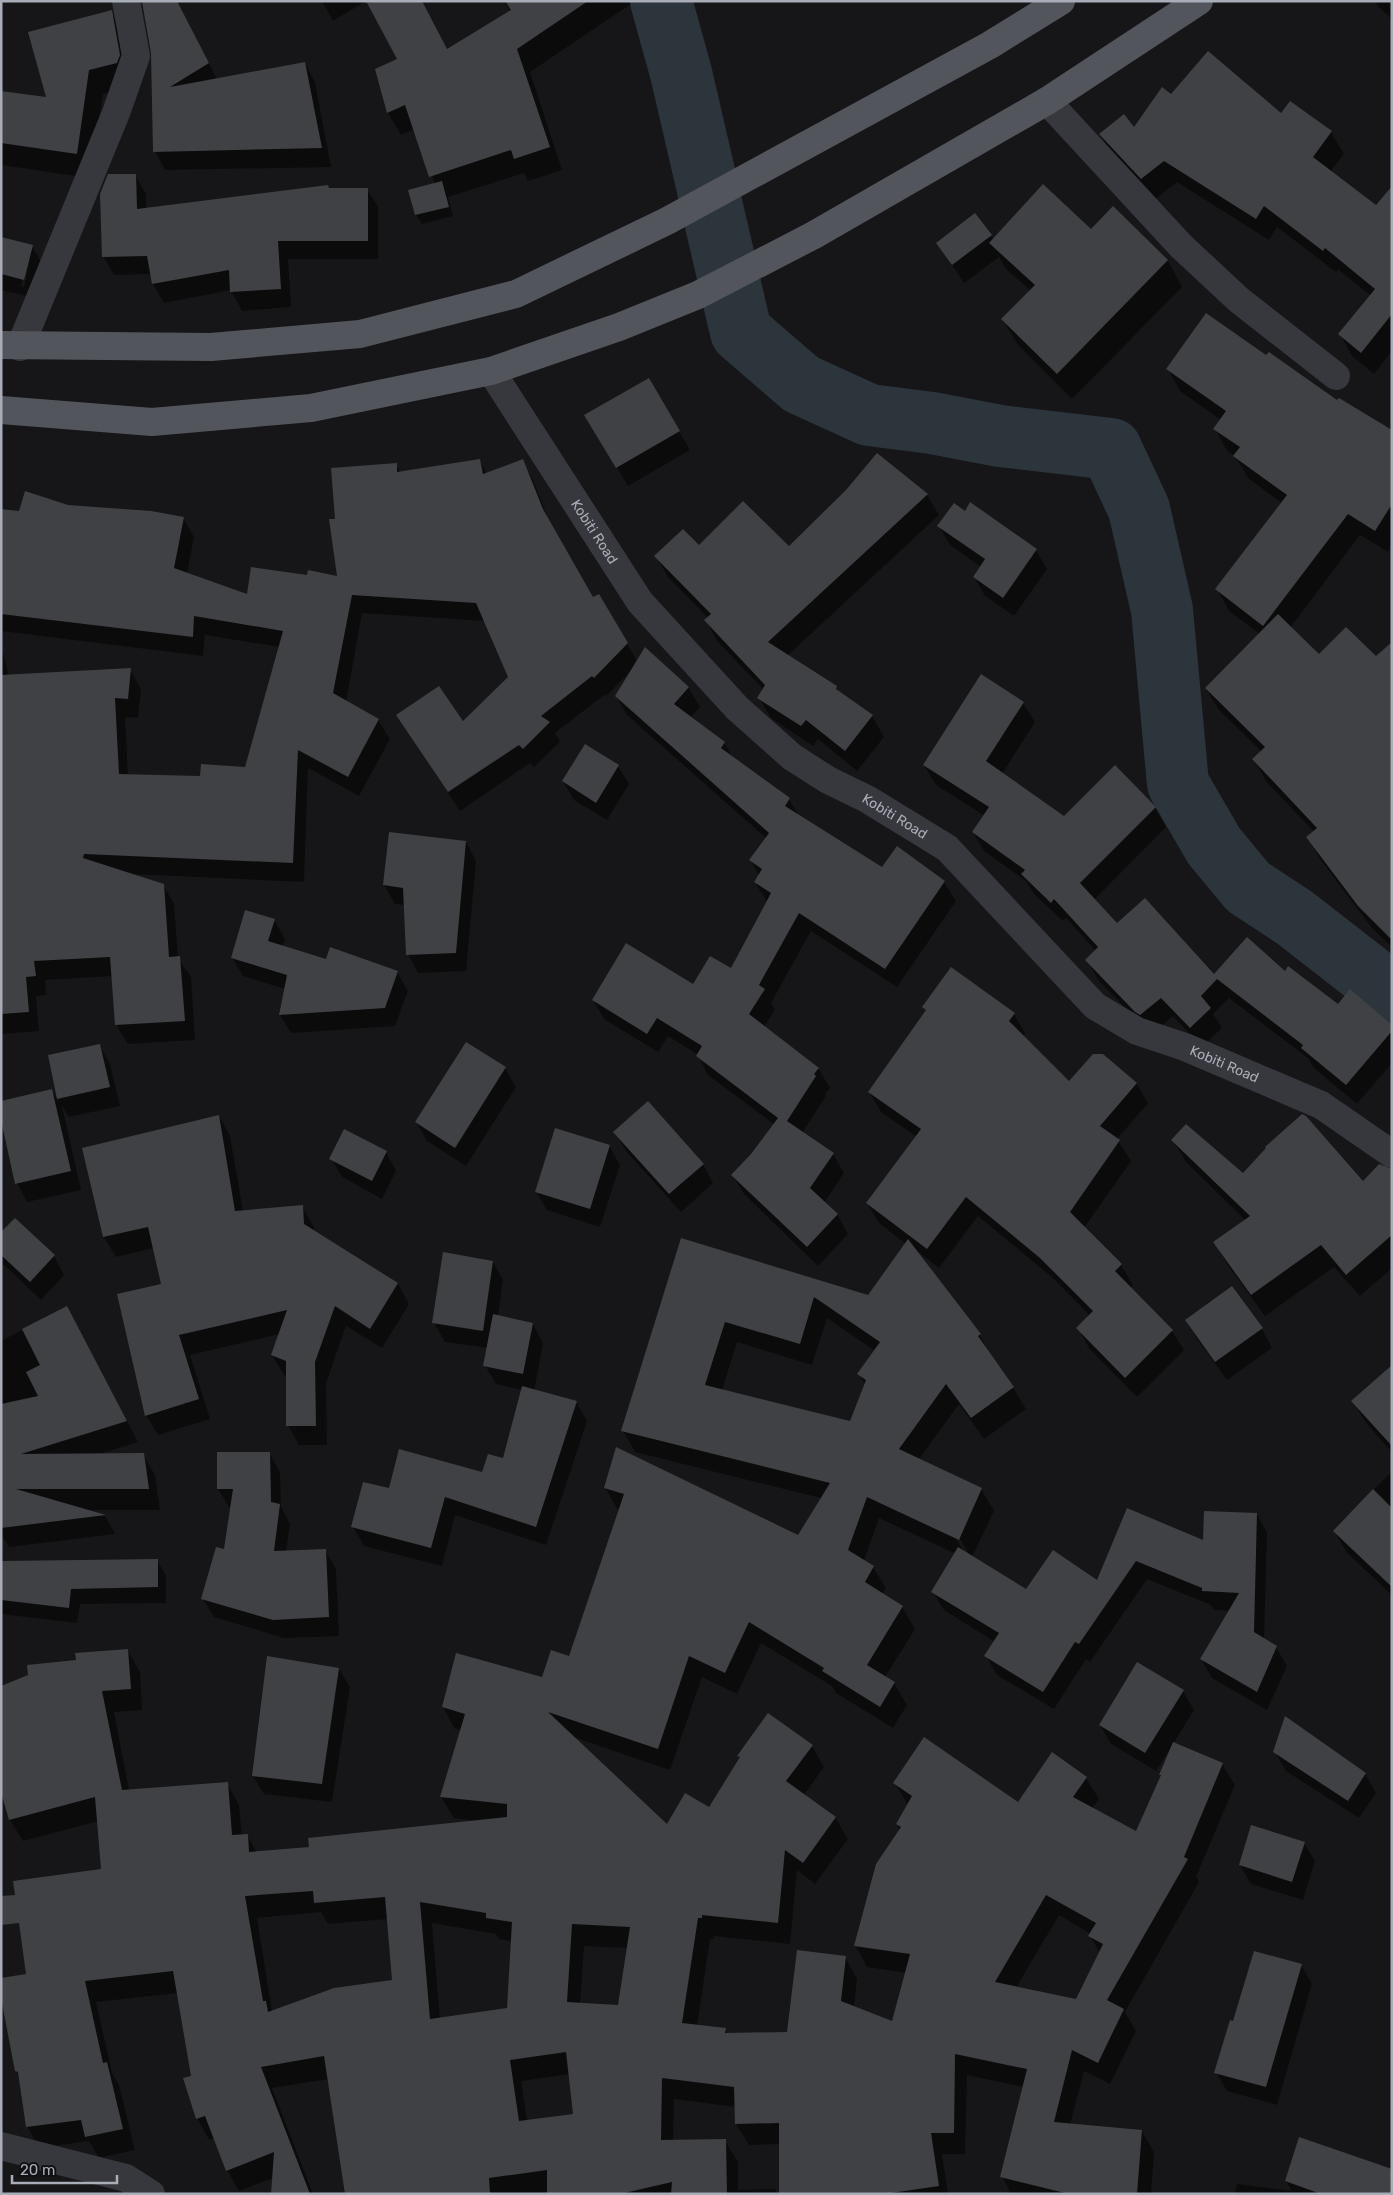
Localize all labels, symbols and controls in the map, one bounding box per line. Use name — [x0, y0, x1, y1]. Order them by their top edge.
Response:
street label: Kobiti Road — [567, 496, 621, 567]
street label: Kobiti Road — [859, 790, 930, 843]
street label: Kobiti Road — [1187, 1042, 1261, 1086]
scale bar — [12, 2152, 118, 2184]
text: 20 m — [20, 2161, 55, 2179]

